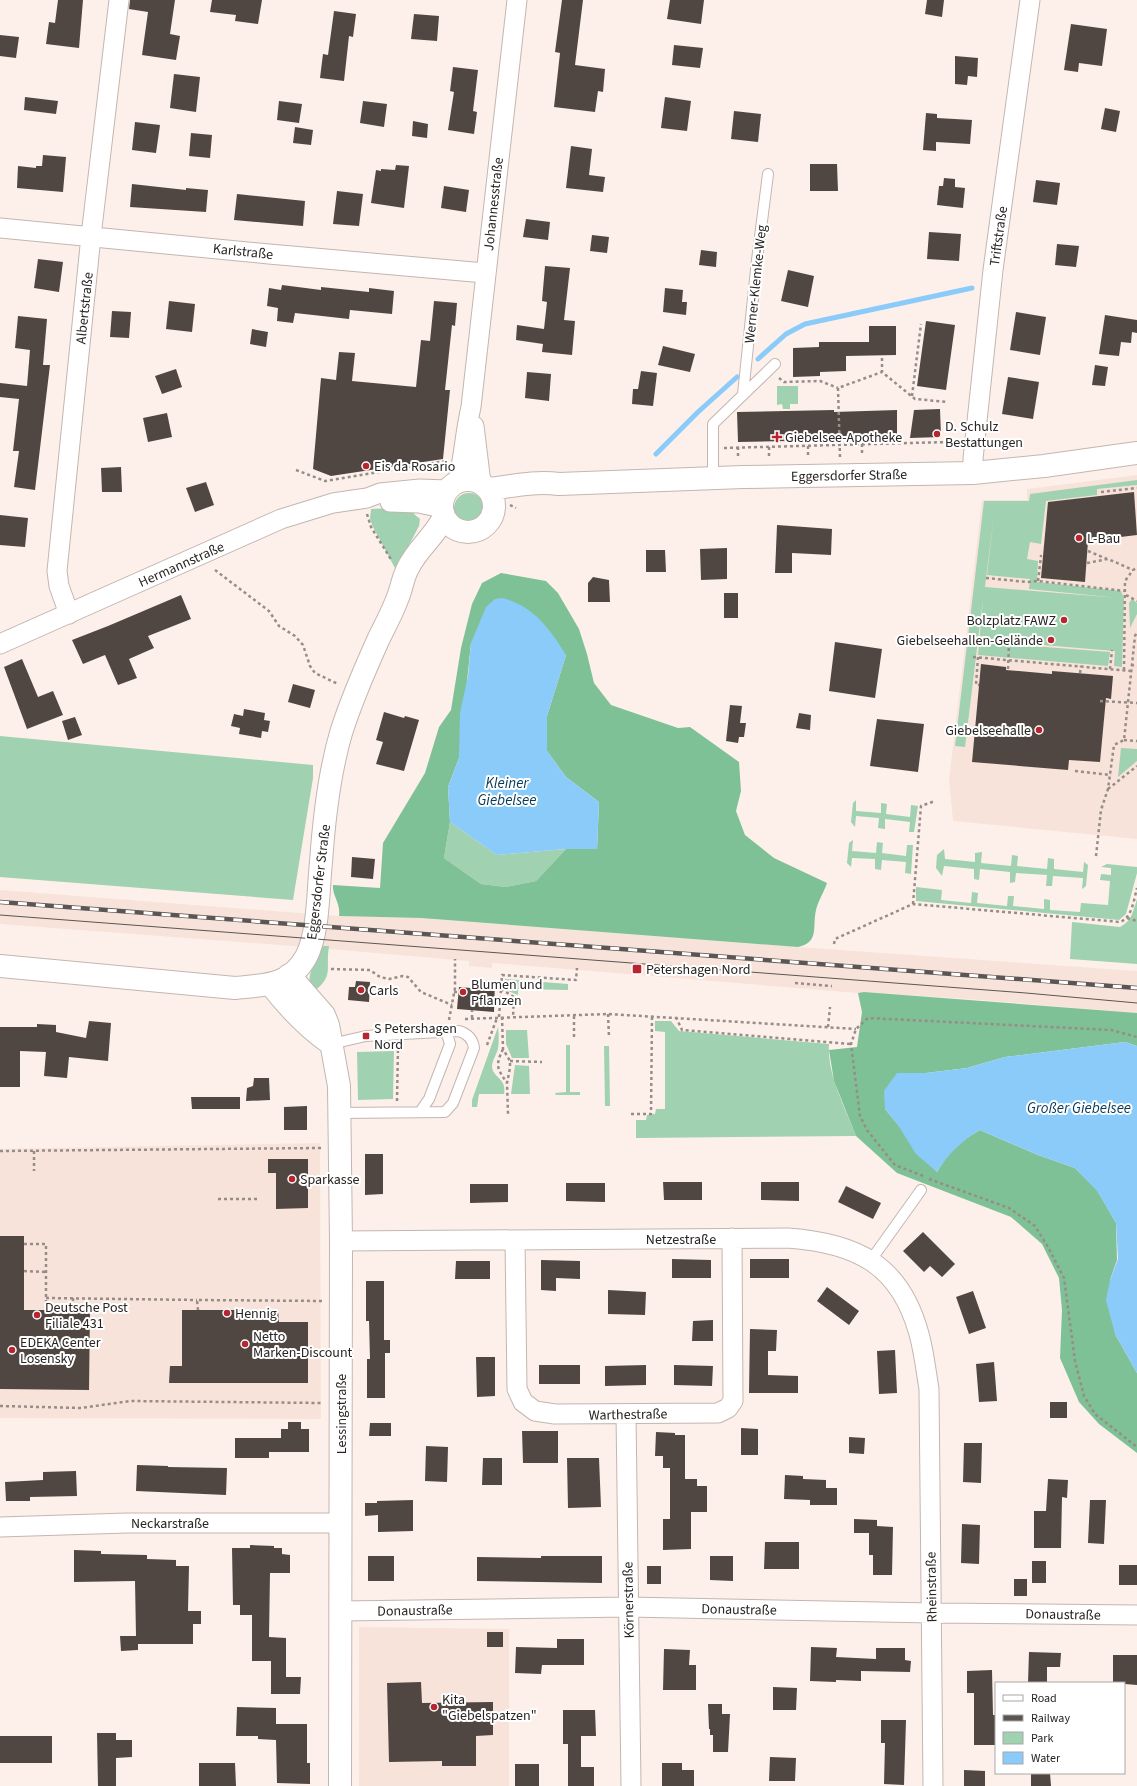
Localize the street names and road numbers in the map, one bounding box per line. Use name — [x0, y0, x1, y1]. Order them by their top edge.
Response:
street label: Johannesstraße — [479, 156, 509, 252]
street label: Triftstraße — [985, 205, 1013, 267]
street label: Werner-Klemke-Weg — [740, 224, 772, 345]
street label: Karlstraße — [212, 239, 274, 265]
street label: Albertstraße — [71, 271, 99, 345]
street label: Eggersdorfer Straße — [791, 465, 907, 487]
street label: Hermannstraße — [135, 537, 227, 593]
street label: Eggersdorfer Straße — [302, 823, 336, 941]
street label: Netzestraße — [646, 1230, 716, 1250]
street label: Lessingstraße — [332, 1374, 352, 1454]
street label: Warthestraße — [588, 1404, 668, 1426]
street label: Neckarstraße — [131, 1514, 209, 1534]
street label: Rheinstraße — [921, 1551, 943, 1622]
street label: Körnerstraße — [618, 1561, 640, 1639]
street label: Donaustraße — [701, 1599, 777, 1621]
street label: Donaustraße — [377, 1600, 453, 1622]
street label: Donaustraße — [1025, 1604, 1101, 1626]

